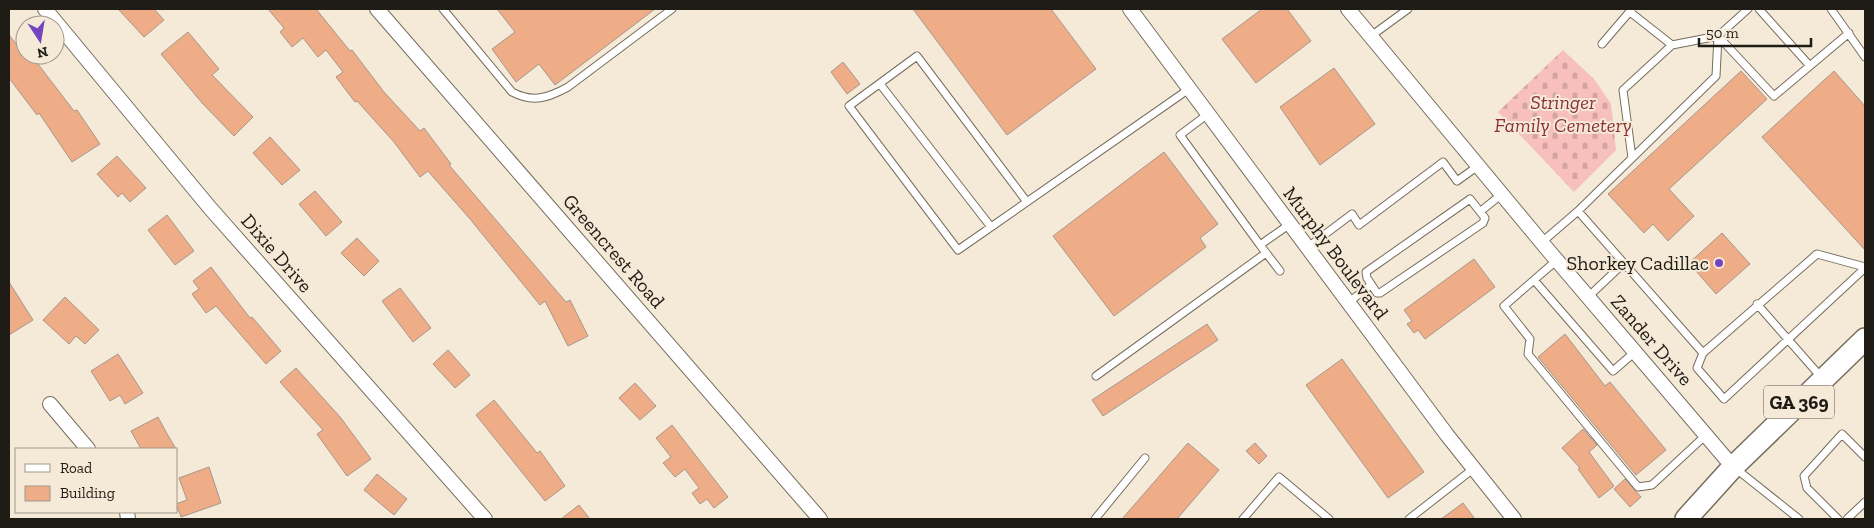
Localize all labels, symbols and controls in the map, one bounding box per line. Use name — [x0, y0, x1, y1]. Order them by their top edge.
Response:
north arrow — [15, 15, 65, 65]
scale bar — [1699, 15, 1812, 47]
text: 50 m — [1706, 24, 1739, 42]
text: N — [35, 43, 50, 62]
park label: Stringer Family Cemetery — [1494, 90, 1632, 137]
street label: Murphy Boulevard — [1278, 182, 1394, 324]
street label: Greencrest Road — [558, 189, 670, 313]
street label: Dixie Drive — [236, 209, 318, 297]
place label: Shorkey Cadillac — [1567, 251, 1709, 275]
marker: Shorkey Cadillac — [1713, 257, 1725, 269]
street label: Zander Drive — [1606, 290, 1698, 390]
road number: GA 369 — [1764, 386, 1834, 418]
legend — [15, 448, 178, 513]
text: Road — [60, 459, 93, 477]
text: Building — [60, 484, 115, 502]

